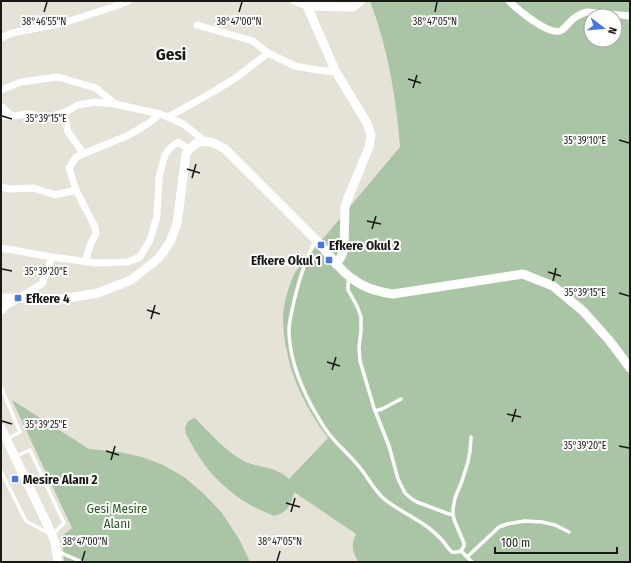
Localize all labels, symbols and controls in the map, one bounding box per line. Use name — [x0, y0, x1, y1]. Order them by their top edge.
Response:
north arrow — [583, 8, 623, 48]
text: 38°46'55"N — [22, 16, 66, 28]
text: 38°47'00"N — [216, 16, 262, 28]
text: 38°47'05"N — [413, 16, 457, 28]
text: N — [605, 26, 619, 36]
district label: Gesi — [156, 44, 186, 65]
text: 35°39'15"E — [25, 113, 67, 125]
text: 35°39'10"E — [564, 135, 607, 147]
place label: Efkere Okul 2 — [329, 238, 400, 253]
marker: Efkere Okul 2 — [316, 240, 326, 250]
place label: Efkere Okul 1 — [251, 253, 321, 268]
marker: Efkere Okul 1 — [324, 255, 334, 265]
text: 35°39'20"E — [25, 266, 68, 278]
text: 35°39'15"E — [564, 287, 606, 299]
place label: Efkere 4 — [26, 291, 70, 306]
marker: Efkere 4 — [13, 293, 23, 303]
text: 35°39'25"E — [25, 419, 67, 431]
text: 35°39'20"E — [564, 440, 607, 452]
place label: Mesire Alanı 2 — [23, 472, 98, 487]
marker: Mesire Alanı 2 — [10, 474, 20, 484]
park label: Gesi Mesire Alanı — [87, 501, 147, 531]
scale bar — [495, 529, 617, 555]
text: 38°47'00"N — [62, 536, 108, 548]
text: 38°47'05"N — [258, 536, 302, 548]
text: 100 m — [501, 536, 530, 550]

